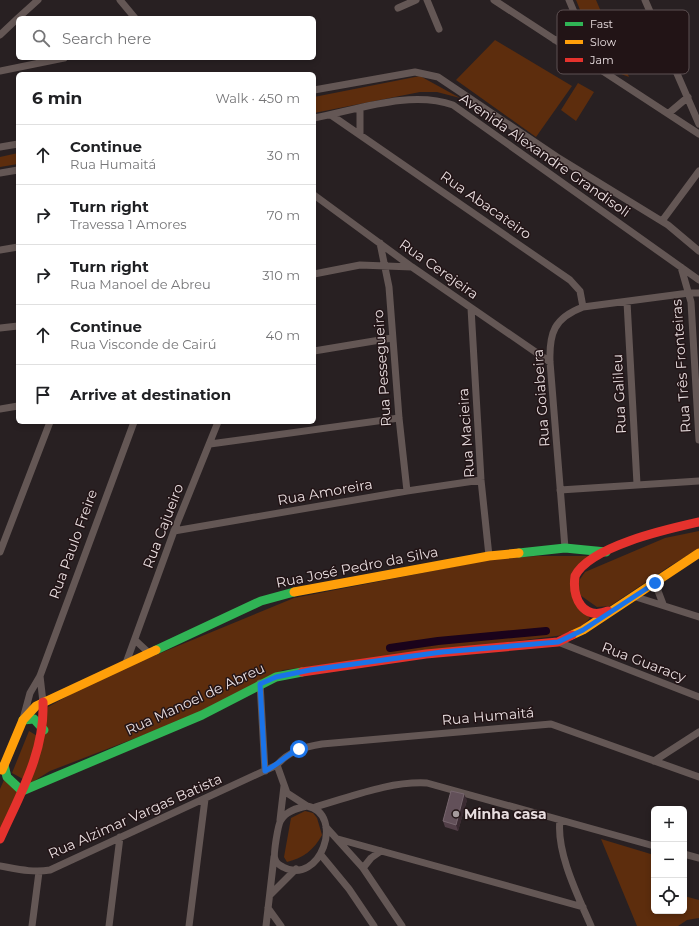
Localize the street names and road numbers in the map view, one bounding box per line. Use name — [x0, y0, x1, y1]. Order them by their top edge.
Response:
street label: Avenida Alexandre Grandisoli — [456, 89, 634, 221]
street label: Rua Abacateiro — [437, 167, 535, 243]
street label: Rua Cerejeira — [396, 235, 482, 303]
street label: Rua Três Fronteiras — [667, 298, 695, 433]
street label: Rua Pessegueiro — [369, 309, 395, 427]
street label: Rua Goiabeira — [529, 348, 553, 448]
street label: Rua Galileu — [608, 354, 630, 434]
street label: Rua Macieira — [454, 387, 478, 479]
street label: Rua Amoreira — [276, 475, 374, 509]
street label: Rua Cajueiro — [139, 481, 187, 571]
street label: Rua Paulo Freire — [45, 487, 101, 601]
street label: Rua José Pedro da Silva — [274, 542, 440, 592]
street label: Rua Guaracy — [599, 638, 689, 686]
street label: Rua Manoel de Abreu — [122, 659, 268, 739]
street label: Rua Humaitá — [441, 703, 535, 729]
street label: Rua Alzimar Vargas Batista — [45, 769, 225, 863]

